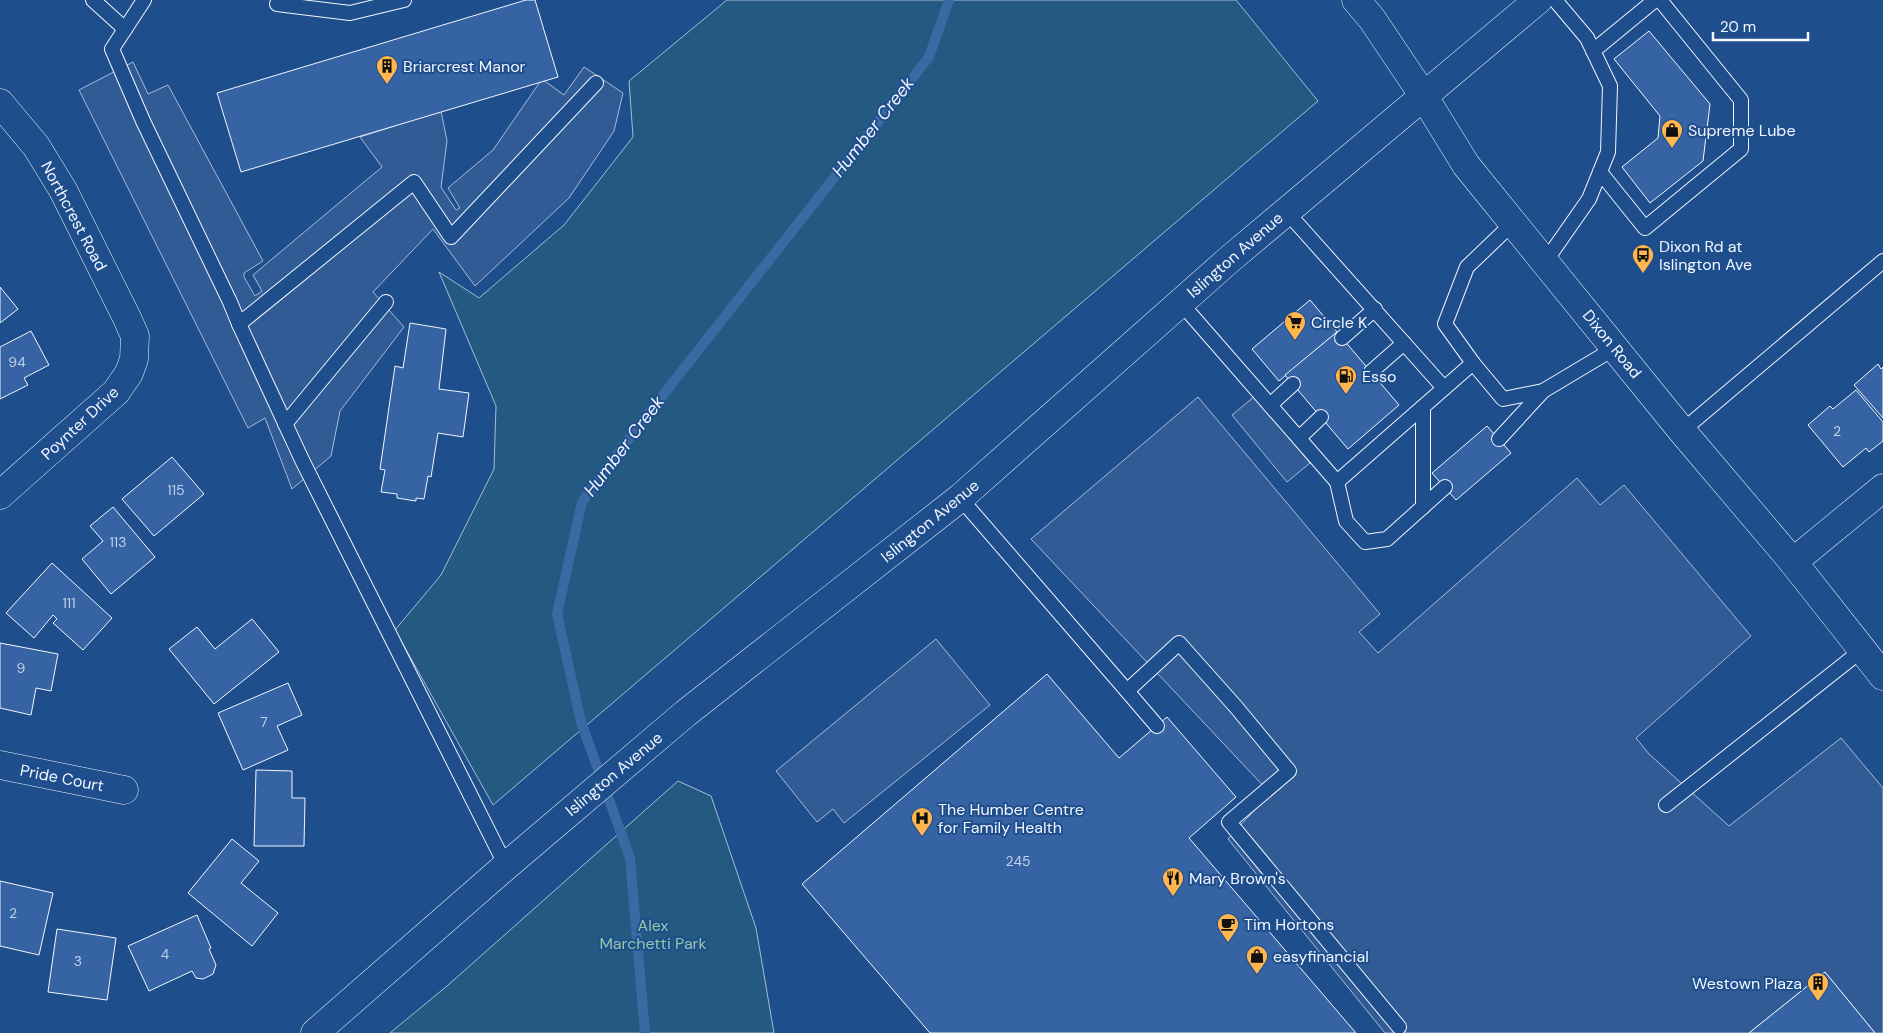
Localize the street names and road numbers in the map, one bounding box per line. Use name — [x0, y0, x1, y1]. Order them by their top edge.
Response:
street label: Northcrest Road — [36, 158, 112, 274]
street label: Islington Avenue — [1183, 208, 1287, 302]
street label: Dixon Road — [1578, 305, 1646, 383]
street label: Poynter Drive — [37, 382, 123, 464]
street label: Islington Avenue — [877, 475, 983, 567]
street label: Islington Avenue — [561, 727, 667, 821]
street label: Pride Court — [18, 760, 106, 796]

